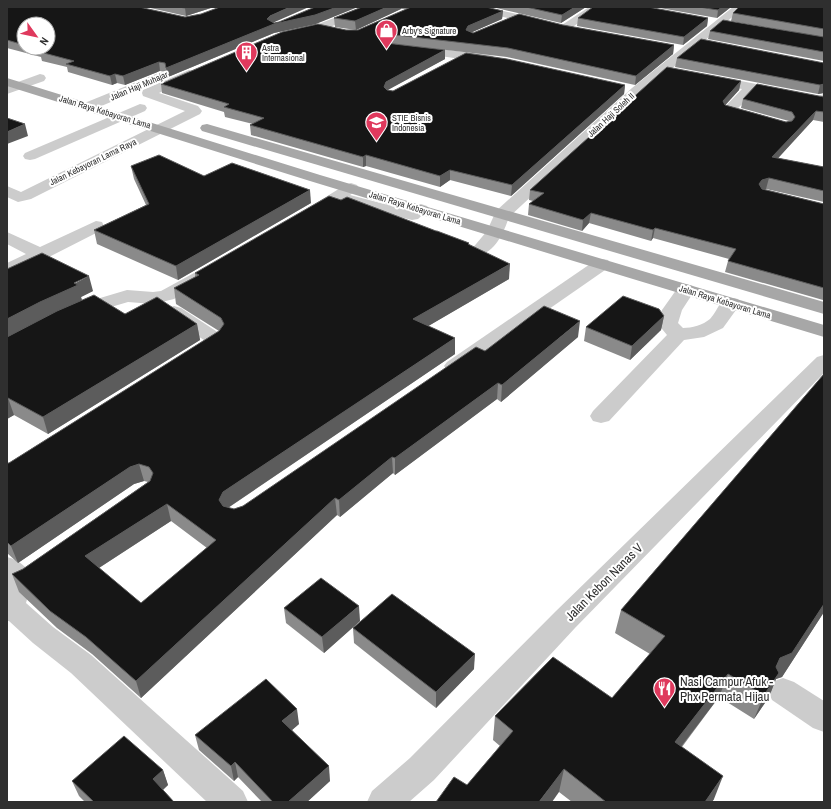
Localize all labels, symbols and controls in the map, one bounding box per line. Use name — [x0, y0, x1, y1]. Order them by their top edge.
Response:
north arrow — [16, 16, 56, 56]
shop icon: Arby's Signature — [373, 18, 399, 51]
place label: Arby's Signature — [401, 25, 456, 37]
text: N — [37, 35, 52, 48]
building icon: Astra Internasional — [234, 40, 260, 73]
place label: Astra Internasional — [261, 42, 305, 64]
street label: Jalan Haji Muhajar — [108, 68, 170, 104]
street label: Jalan Haji Soleh II — [585, 90, 637, 140]
street label: Jalan Raya Kebayoran Lama — [58, 92, 152, 132]
school or university icon: STIE Bisnis Indonesia — [363, 110, 389, 143]
place label: STIE Bisnis Indonesia — [392, 112, 431, 134]
street label: Jalan Kebayoran Lama Raya — [48, 136, 138, 188]
street label: Jalan Raya Kebayoran Lama — [368, 188, 462, 228]
street label: Jalan Raya Kebayoran Lama — [678, 282, 772, 322]
street label: Jalan Kebon Nanas V — [562, 540, 646, 624]
place label: Nasi Campur Afuk - Phx Permata Hijau — [680, 673, 773, 705]
restaurant icon: Nasi Campur Afuk - Phx Permata Hijau — [652, 675, 678, 708]

